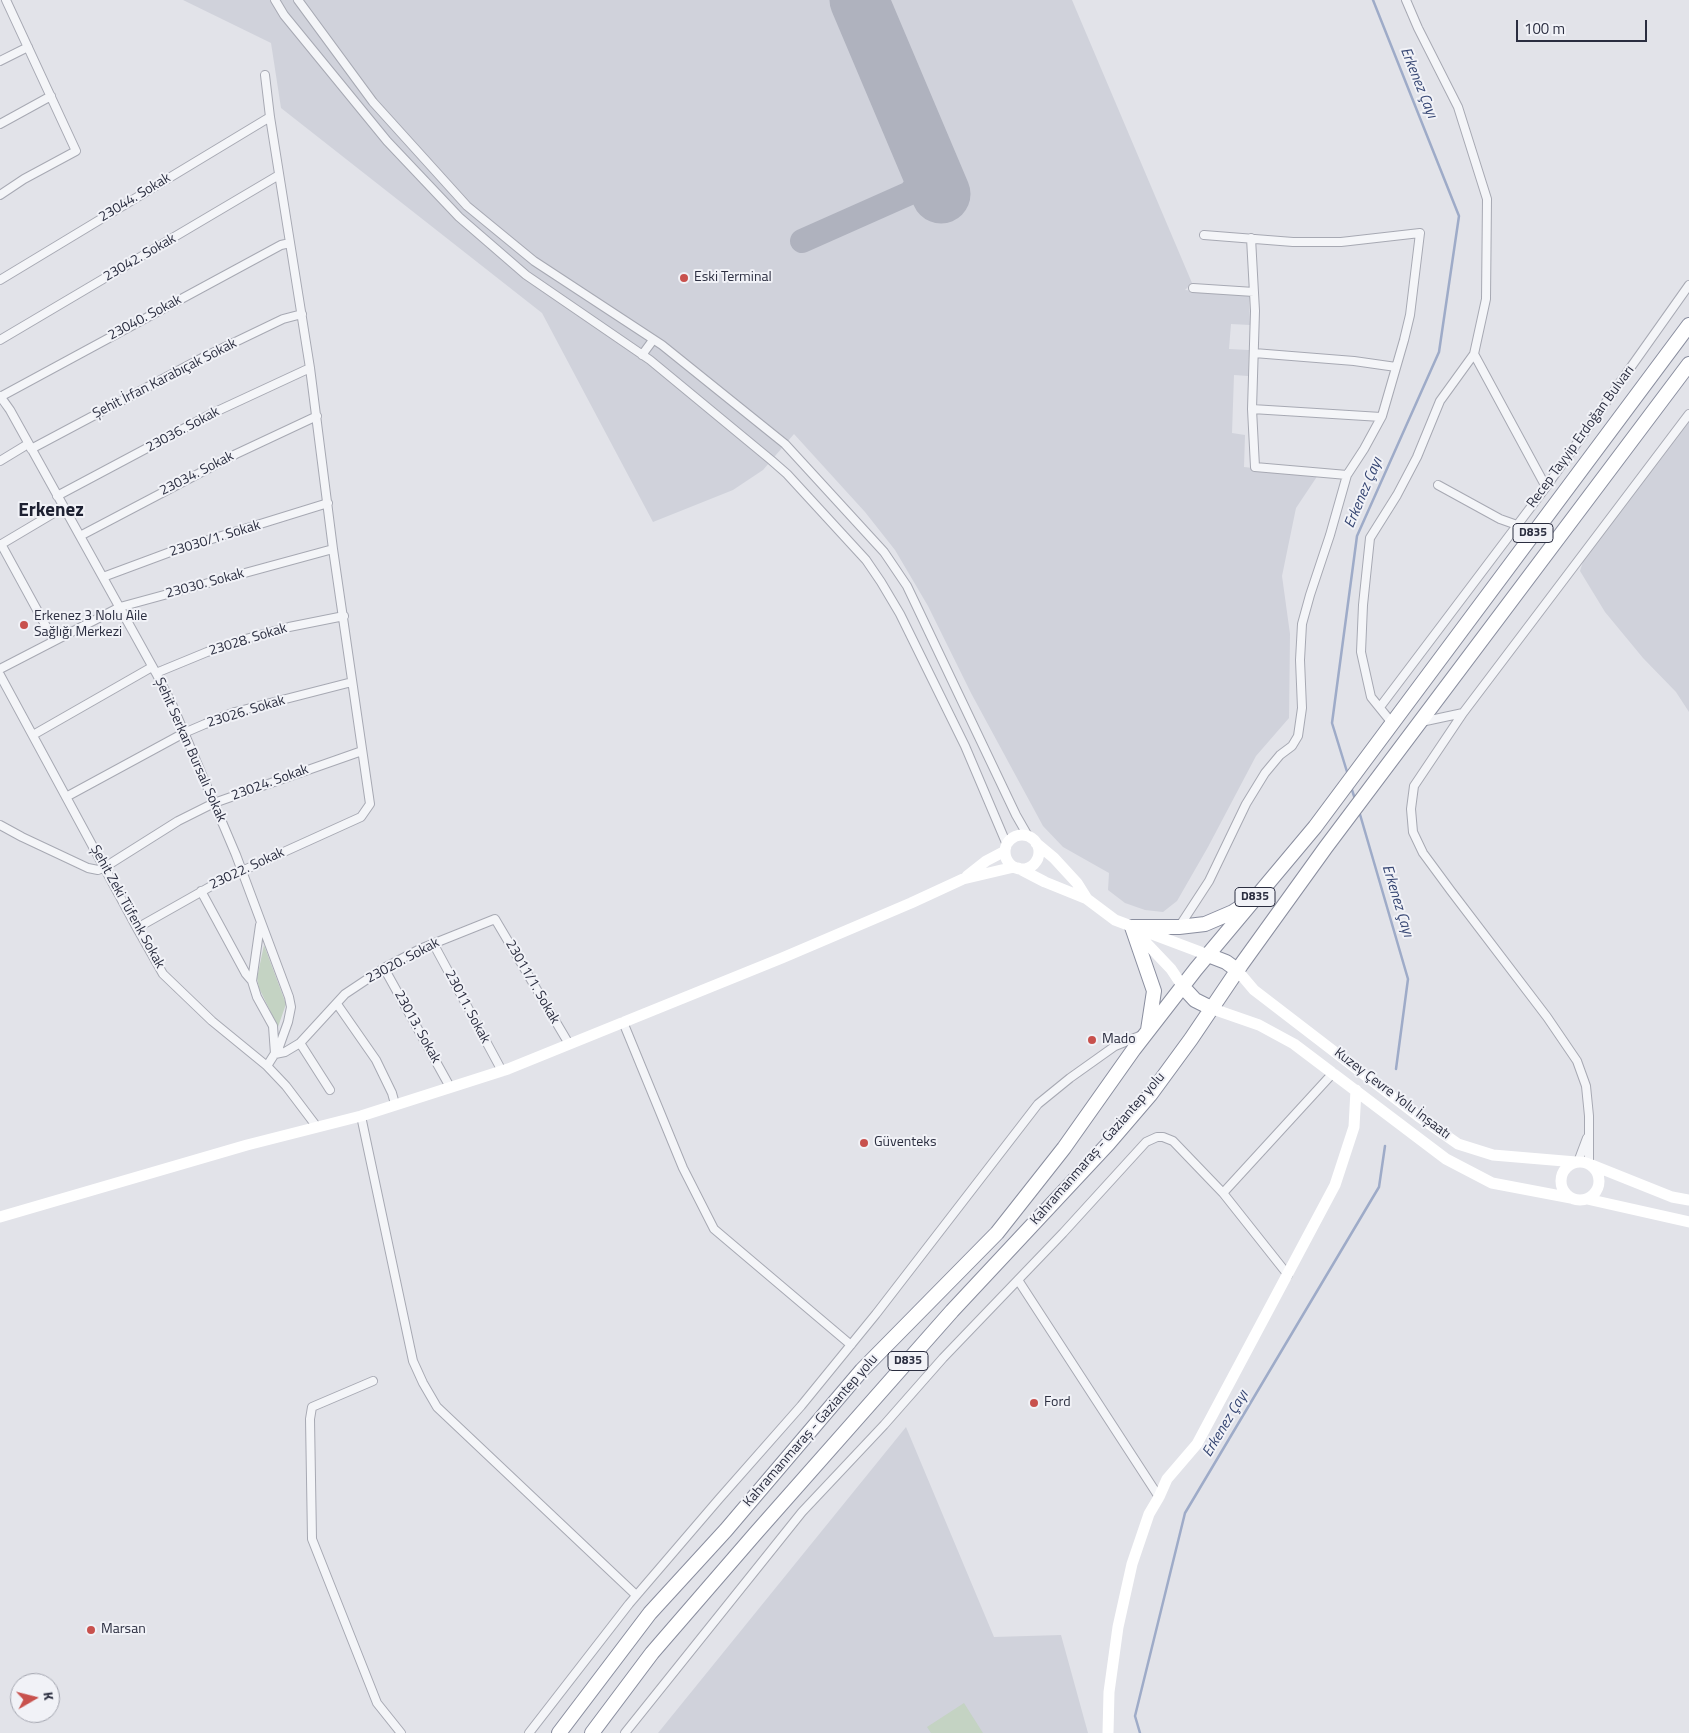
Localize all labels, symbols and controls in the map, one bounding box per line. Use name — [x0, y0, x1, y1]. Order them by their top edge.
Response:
scale bar — [1519, 10, 1650, 42]
text: 100 m — [1524, 17, 1565, 40]
water label: Erkenez Çayı — [1396, 45, 1440, 121]
street label: 23044. Sokak — [96, 170, 174, 226]
street label: 23042. Sokak — [101, 231, 179, 285]
place label: Eski Terminal — [694, 270, 772, 286]
marker: Eski Terminal — [678, 272, 690, 284]
street label: 23040. Sokak — [105, 292, 185, 344]
street label: Şehit İrfan Karabıçak Sokak — [90, 335, 240, 423]
street label: Recep Tayyip Erdoğan Bulvarı — [1524, 362, 1638, 512]
street label: 23036. Sokak — [143, 404, 223, 456]
street label: 23034. Sokak — [157, 448, 237, 500]
water label: Erkenez Çayı — [1341, 455, 1387, 531]
district label: Erkenez — [18, 500, 84, 522]
street label: 23030/1. Sokak — [167, 517, 263, 561]
road number: D835 — [1513, 524, 1553, 542]
street label: 23030. Sokak — [164, 565, 246, 603]
place label: Erkenez 3 Nolu Aile Sağlığı Merkezi — [34, 609, 147, 642]
marker: Erkenez 3 Nolu Aile Sağlığı Merkezi — [18, 619, 30, 631]
street label: 23028. Sokak — [207, 620, 289, 660]
street label: Şehit Serkan Bursalı Sokak — [151, 675, 229, 825]
street label: 23026. Sokak — [205, 692, 287, 732]
street label: 23024. Sokak — [229, 761, 311, 805]
street label: Şehit Zeki Tüfenk Sokak — [86, 842, 168, 972]
street label: 23022. Sokak — [207, 844, 287, 894]
water label: Erkenez Çayı — [1378, 863, 1416, 939]
road number: D835 — [1235, 888, 1275, 906]
street label: 23020. Sokak — [363, 935, 443, 987]
street label: 23011/1. Sokak — [501, 937, 563, 1027]
street label: 23011. Sokak — [441, 967, 493, 1047]
street label: 23013. Sokak — [390, 988, 444, 1066]
place label: Mado — [1102, 1032, 1136, 1048]
marker: Mado — [1086, 1034, 1098, 1046]
street label: Kuzey Çevre Yolu İnşaatı — [1330, 1045, 1454, 1143]
street label: Kahramanmaraş - Gaziantep yolu — [1027, 1069, 1169, 1229]
place label: Güventeks — [874, 1135, 936, 1151]
marker: Güventeks — [858, 1137, 870, 1149]
street label: Kahramanmaraş - Gaziantep yolu — [740, 1351, 882, 1511]
road number: D835 — [888, 1352, 928, 1370]
water label: Erkenez Çayı — [1199, 1387, 1253, 1461]
place label: Ford — [1044, 1395, 1071, 1411]
marker: Ford — [1028, 1397, 1040, 1409]
place label: Marsan — [101, 1622, 146, 1638]
marker: Marsan — [85, 1624, 97, 1636]
north arrow — [10, 1673, 60, 1723]
text: K — [38, 1690, 60, 1702]

